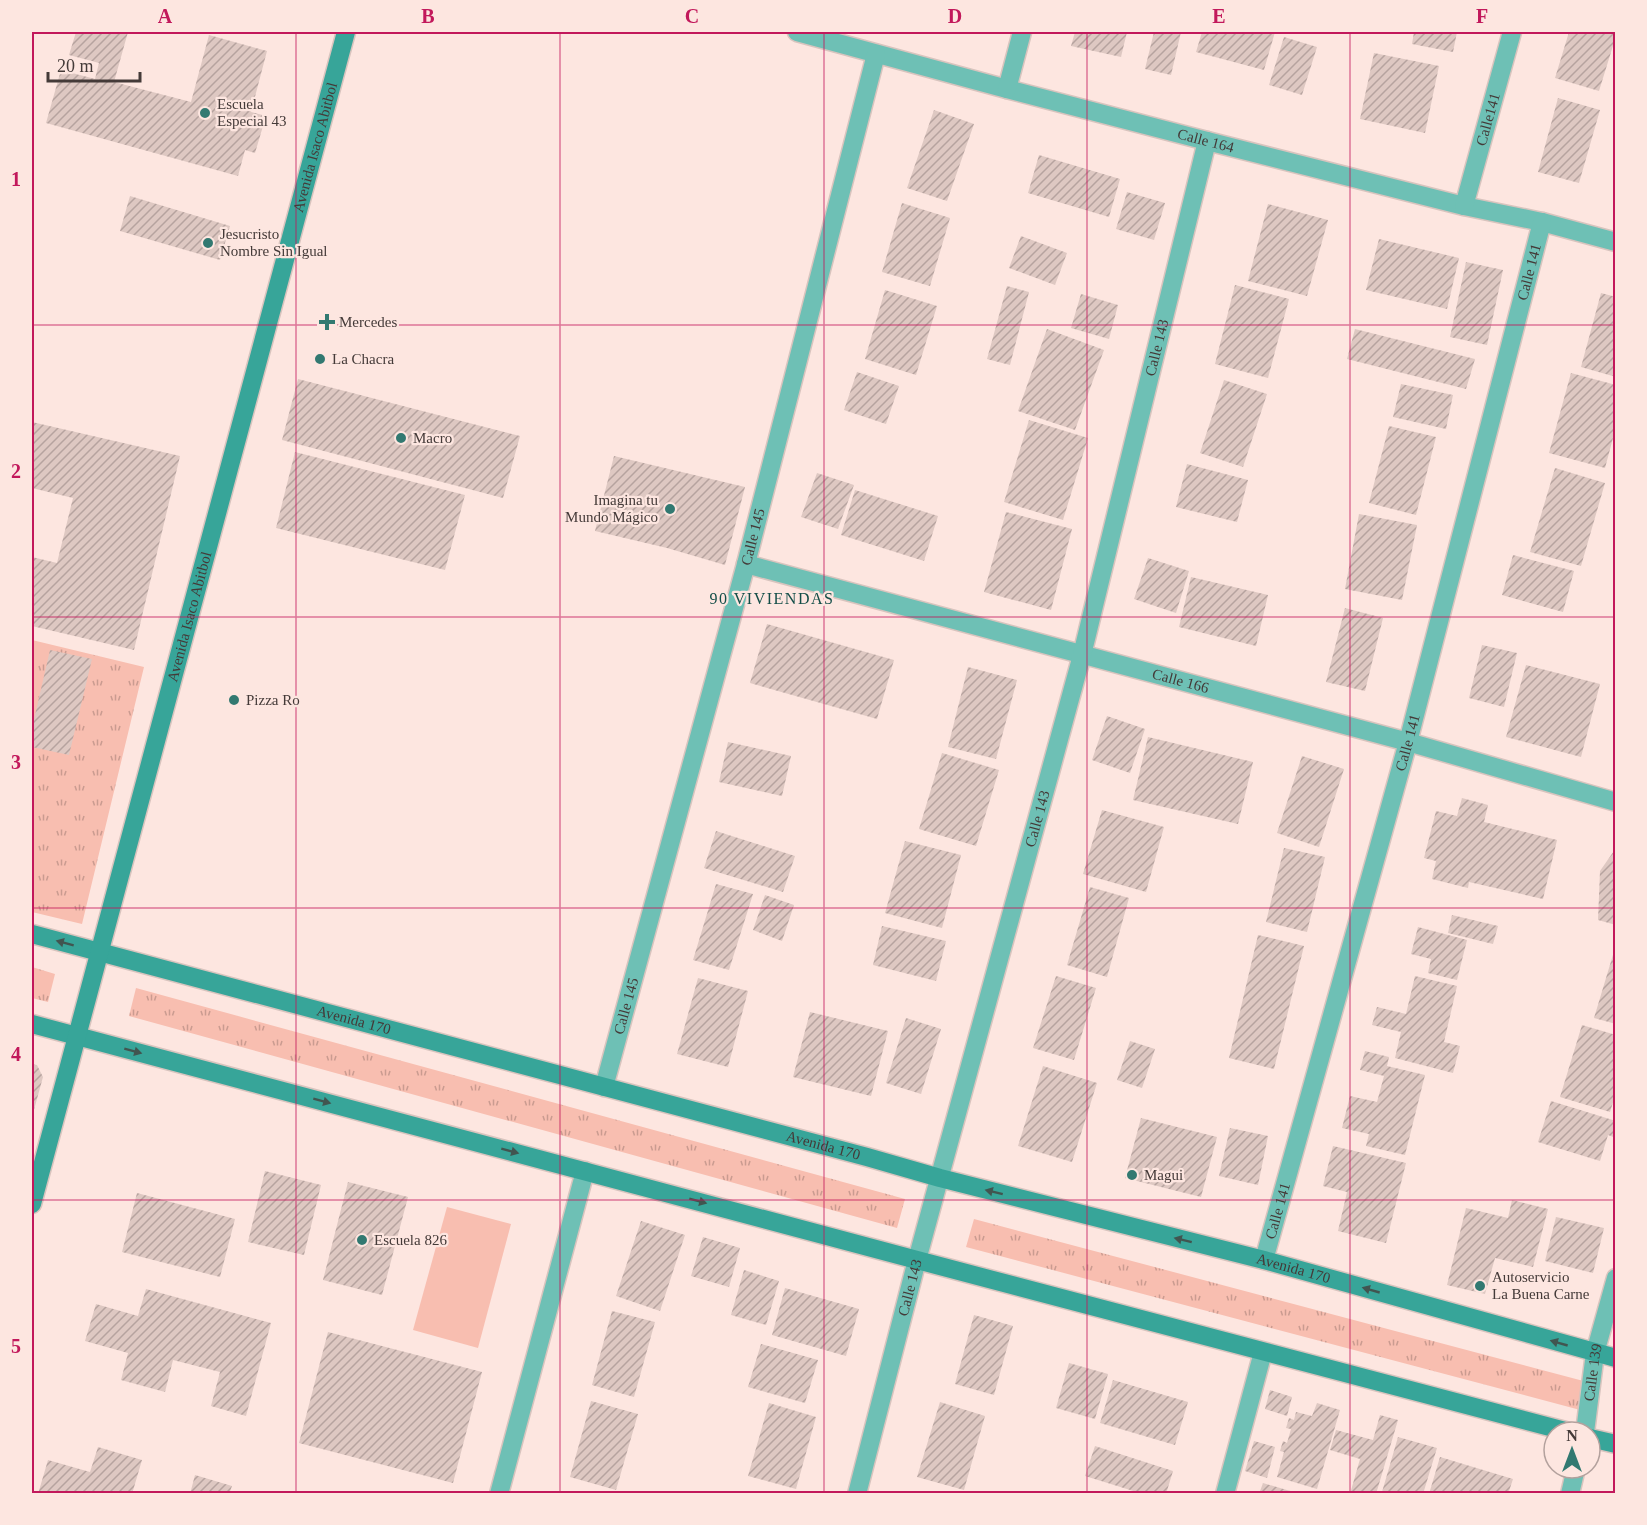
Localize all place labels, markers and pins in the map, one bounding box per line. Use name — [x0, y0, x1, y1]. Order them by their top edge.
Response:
place label: Escuela Especial 43 — [217, 96, 287, 129]
marker: Escuela Especial 43 — [198, 106, 212, 120]
place label: Jesucristo Nombre Sin Igual — [220, 226, 327, 259]
marker: Jesucristo Nombre Sin Igual — [201, 236, 215, 250]
place label: Mercedes — [339, 314, 397, 330]
marker: Mercedes — [320, 315, 334, 329]
place label: La Chacra — [332, 351, 394, 367]
marker: La Chacra — [313, 352, 327, 366]
place label: Macro — [413, 430, 452, 446]
marker: Macro — [394, 431, 408, 445]
place label: Imagina tu Mundo Mágico — [565, 492, 658, 525]
marker: Imagina tu Mundo Mágico — [663, 502, 677, 516]
place label: Pizza Ro — [246, 692, 300, 708]
marker: Pizza Ro — [227, 693, 241, 707]
place label: Magui — [1144, 1167, 1183, 1183]
marker: Magui — [1125, 1168, 1139, 1182]
place label: Escuela 826 — [374, 1232, 447, 1248]
marker: Escuela 826 — [355, 1233, 369, 1247]
place label: Autoservicio La Buena Carne — [1492, 1269, 1590, 1302]
marker: Autoservicio La Buena Carne — [1473, 1279, 1487, 1293]

